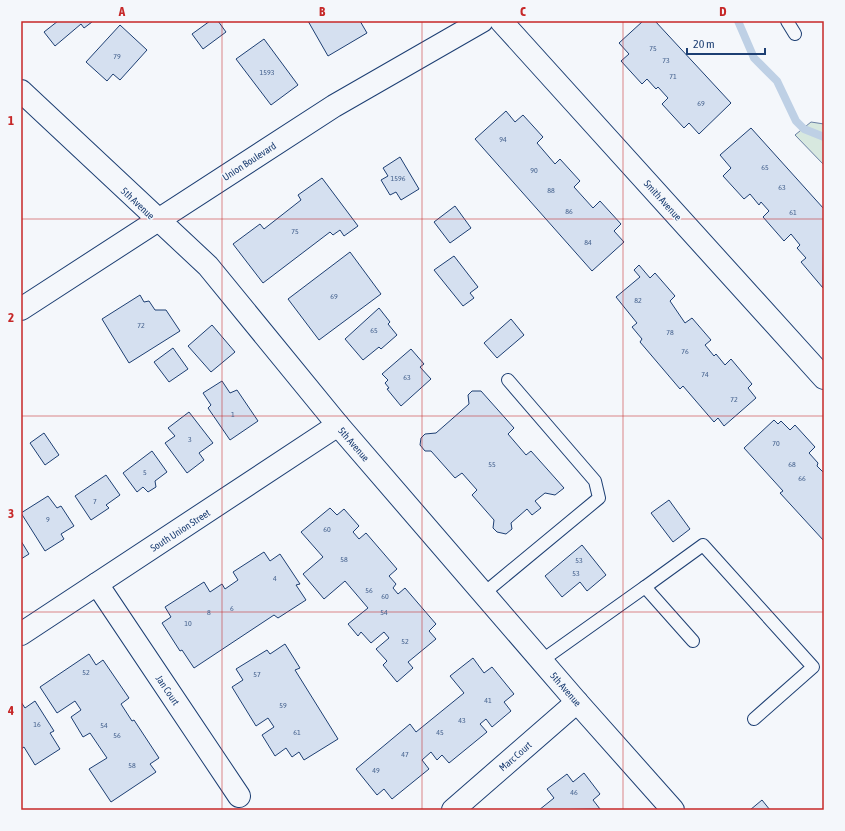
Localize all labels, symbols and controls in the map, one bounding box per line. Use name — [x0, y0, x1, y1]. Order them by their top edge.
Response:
text: A — [118, 4, 126, 19]
text: B — [319, 4, 326, 19]
text: C — [520, 4, 526, 19]
text: D — [719, 4, 727, 19]
scale bar — [687, 30, 765, 56]
text: 20 m — [693, 37, 715, 51]
house number: 75 — [649, 44, 657, 53]
house number: 79 — [113, 52, 121, 61]
house number: 73 — [662, 56, 670, 65]
house number: 1593 — [259, 68, 275, 77]
house number: 71 — [669, 72, 677, 81]
house number: 69 — [697, 99, 705, 108]
text: 1 — [8, 113, 14, 128]
house number: 94 — [499, 135, 507, 144]
street label: Union Boulevard — [220, 140, 278, 183]
house number: 65 — [761, 163, 769, 172]
house number: 90 — [530, 166, 538, 175]
house number: 1596 — [390, 174, 406, 183]
street label: Smith Avenue — [642, 178, 684, 223]
house number: 63 — [778, 183, 786, 192]
street label: 5th Avenue — [119, 185, 157, 222]
house number: 88 — [547, 186, 555, 195]
house number: 86 — [565, 207, 573, 216]
house number: 61 — [789, 208, 797, 217]
house number: 75 — [291, 227, 299, 236]
house number: 84 — [584, 238, 592, 247]
house number: 69 — [330, 292, 338, 301]
house number: 82 — [634, 296, 642, 305]
text: 2 — [8, 310, 14, 325]
house number: 72 — [137, 321, 145, 330]
house number: 65 — [370, 326, 378, 335]
house number: 78 — [666, 328, 674, 337]
house number: 76 — [681, 347, 689, 356]
house number: 74 — [701, 370, 709, 379]
house number: 63 — [403, 373, 411, 382]
house number: 72 — [730, 395, 738, 404]
house number: 1 — [231, 410, 235, 419]
street label: 5th Avenue — [336, 425, 372, 464]
house number: 3 — [188, 435, 192, 444]
house number: 70 — [772, 439, 780, 448]
house number: 55 — [488, 460, 496, 469]
house number: 68 — [788, 460, 796, 469]
house number: 5 — [143, 468, 147, 477]
house number: 66 — [798, 474, 806, 483]
house number: 7 — [93, 497, 97, 506]
text: 3 — [8, 506, 14, 521]
street label: South Union Street — [148, 507, 212, 554]
house number: 9 — [46, 515, 50, 524]
house number: 60 — [323, 525, 331, 534]
house number: 58 — [340, 555, 348, 564]
house number: 53 — [575, 556, 583, 565]
house number: 53 — [572, 569, 580, 578]
house number: 4 — [273, 574, 277, 583]
house number: 56 — [365, 586, 373, 595]
house number: 60 — [381, 592, 389, 601]
house number: 6 — [230, 604, 234, 613]
house number: 8 — [207, 608, 211, 617]
house number: 54 — [380, 608, 388, 617]
house number: 10 — [184, 619, 192, 628]
house number: 52 — [401, 637, 409, 646]
house number: 52 — [82, 668, 90, 677]
house number: 57 — [253, 670, 261, 679]
street label: 5th Avenue — [548, 670, 584, 709]
street label: Jan Court — [154, 673, 182, 707]
house number: 41 — [484, 696, 492, 705]
house number: 59 — [279, 701, 287, 710]
text: 4 — [7, 703, 14, 718]
house number: 43 — [458, 716, 466, 725]
house number: 16 — [33, 720, 41, 729]
house number: 54 — [100, 721, 108, 730]
house number: 61 — [293, 728, 301, 737]
house number: 45 — [436, 728, 444, 737]
house number: 56 — [113, 731, 121, 740]
street label: Marc Court — [497, 739, 534, 773]
house number: 47 — [401, 750, 409, 759]
house number: 58 — [128, 761, 136, 770]
house number: 49 — [372, 766, 380, 775]
house number: 46 — [570, 788, 578, 797]

